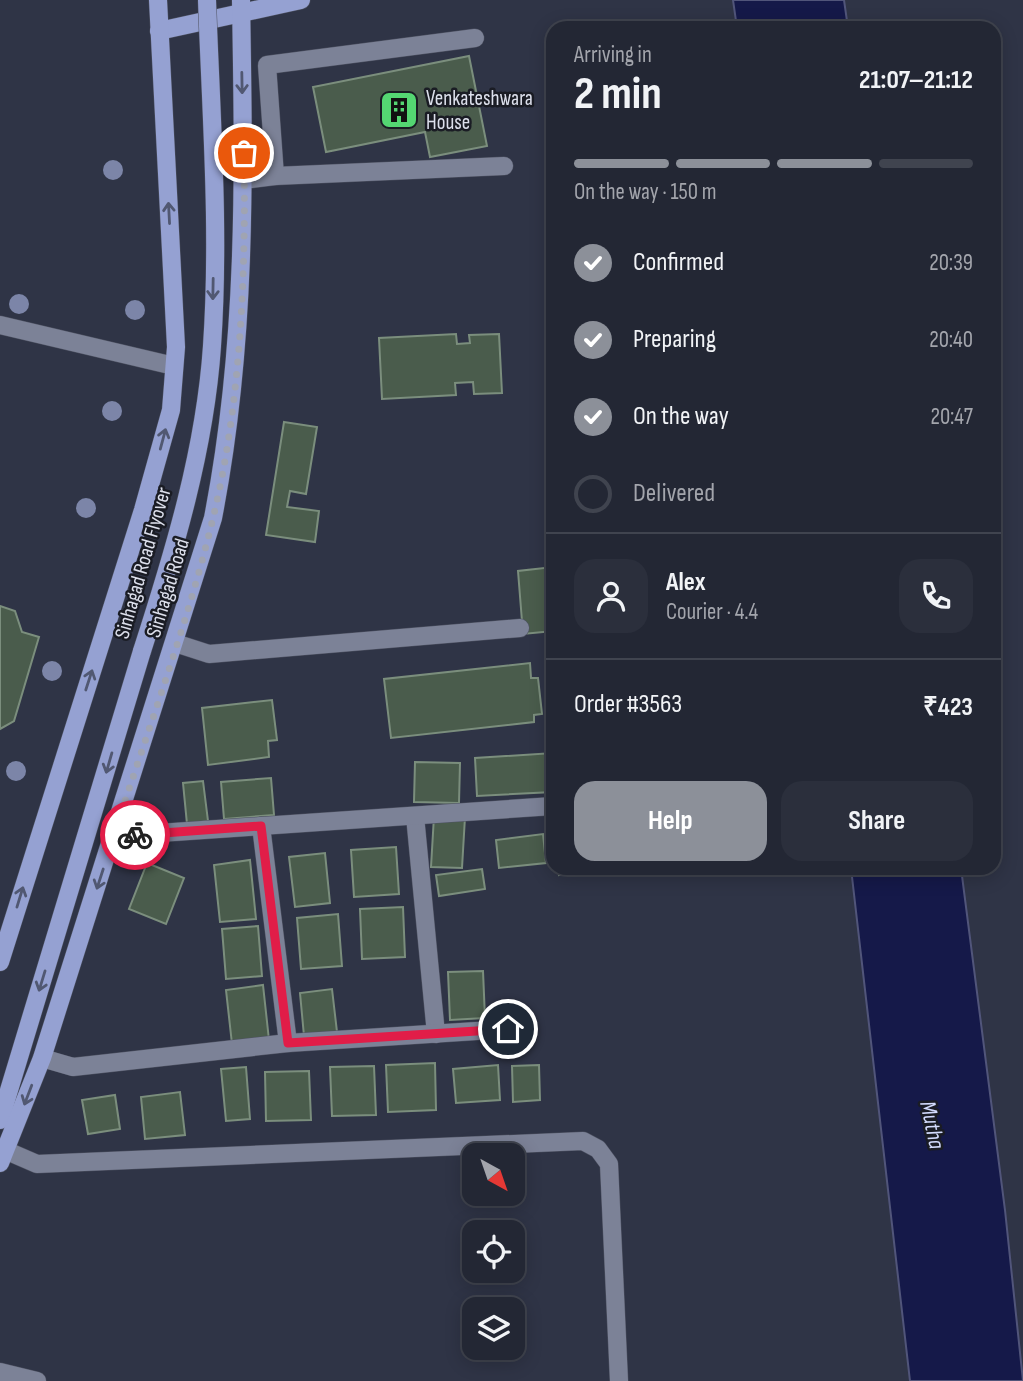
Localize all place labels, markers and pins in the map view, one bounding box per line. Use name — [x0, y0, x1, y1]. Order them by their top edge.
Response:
place label: Venkateshwara House — [426, 86, 533, 135]
building icon: Venkateshwara House — [378, 89, 420, 131]
pin — [214, 123, 274, 183]
pin — [478, 999, 538, 1059]

